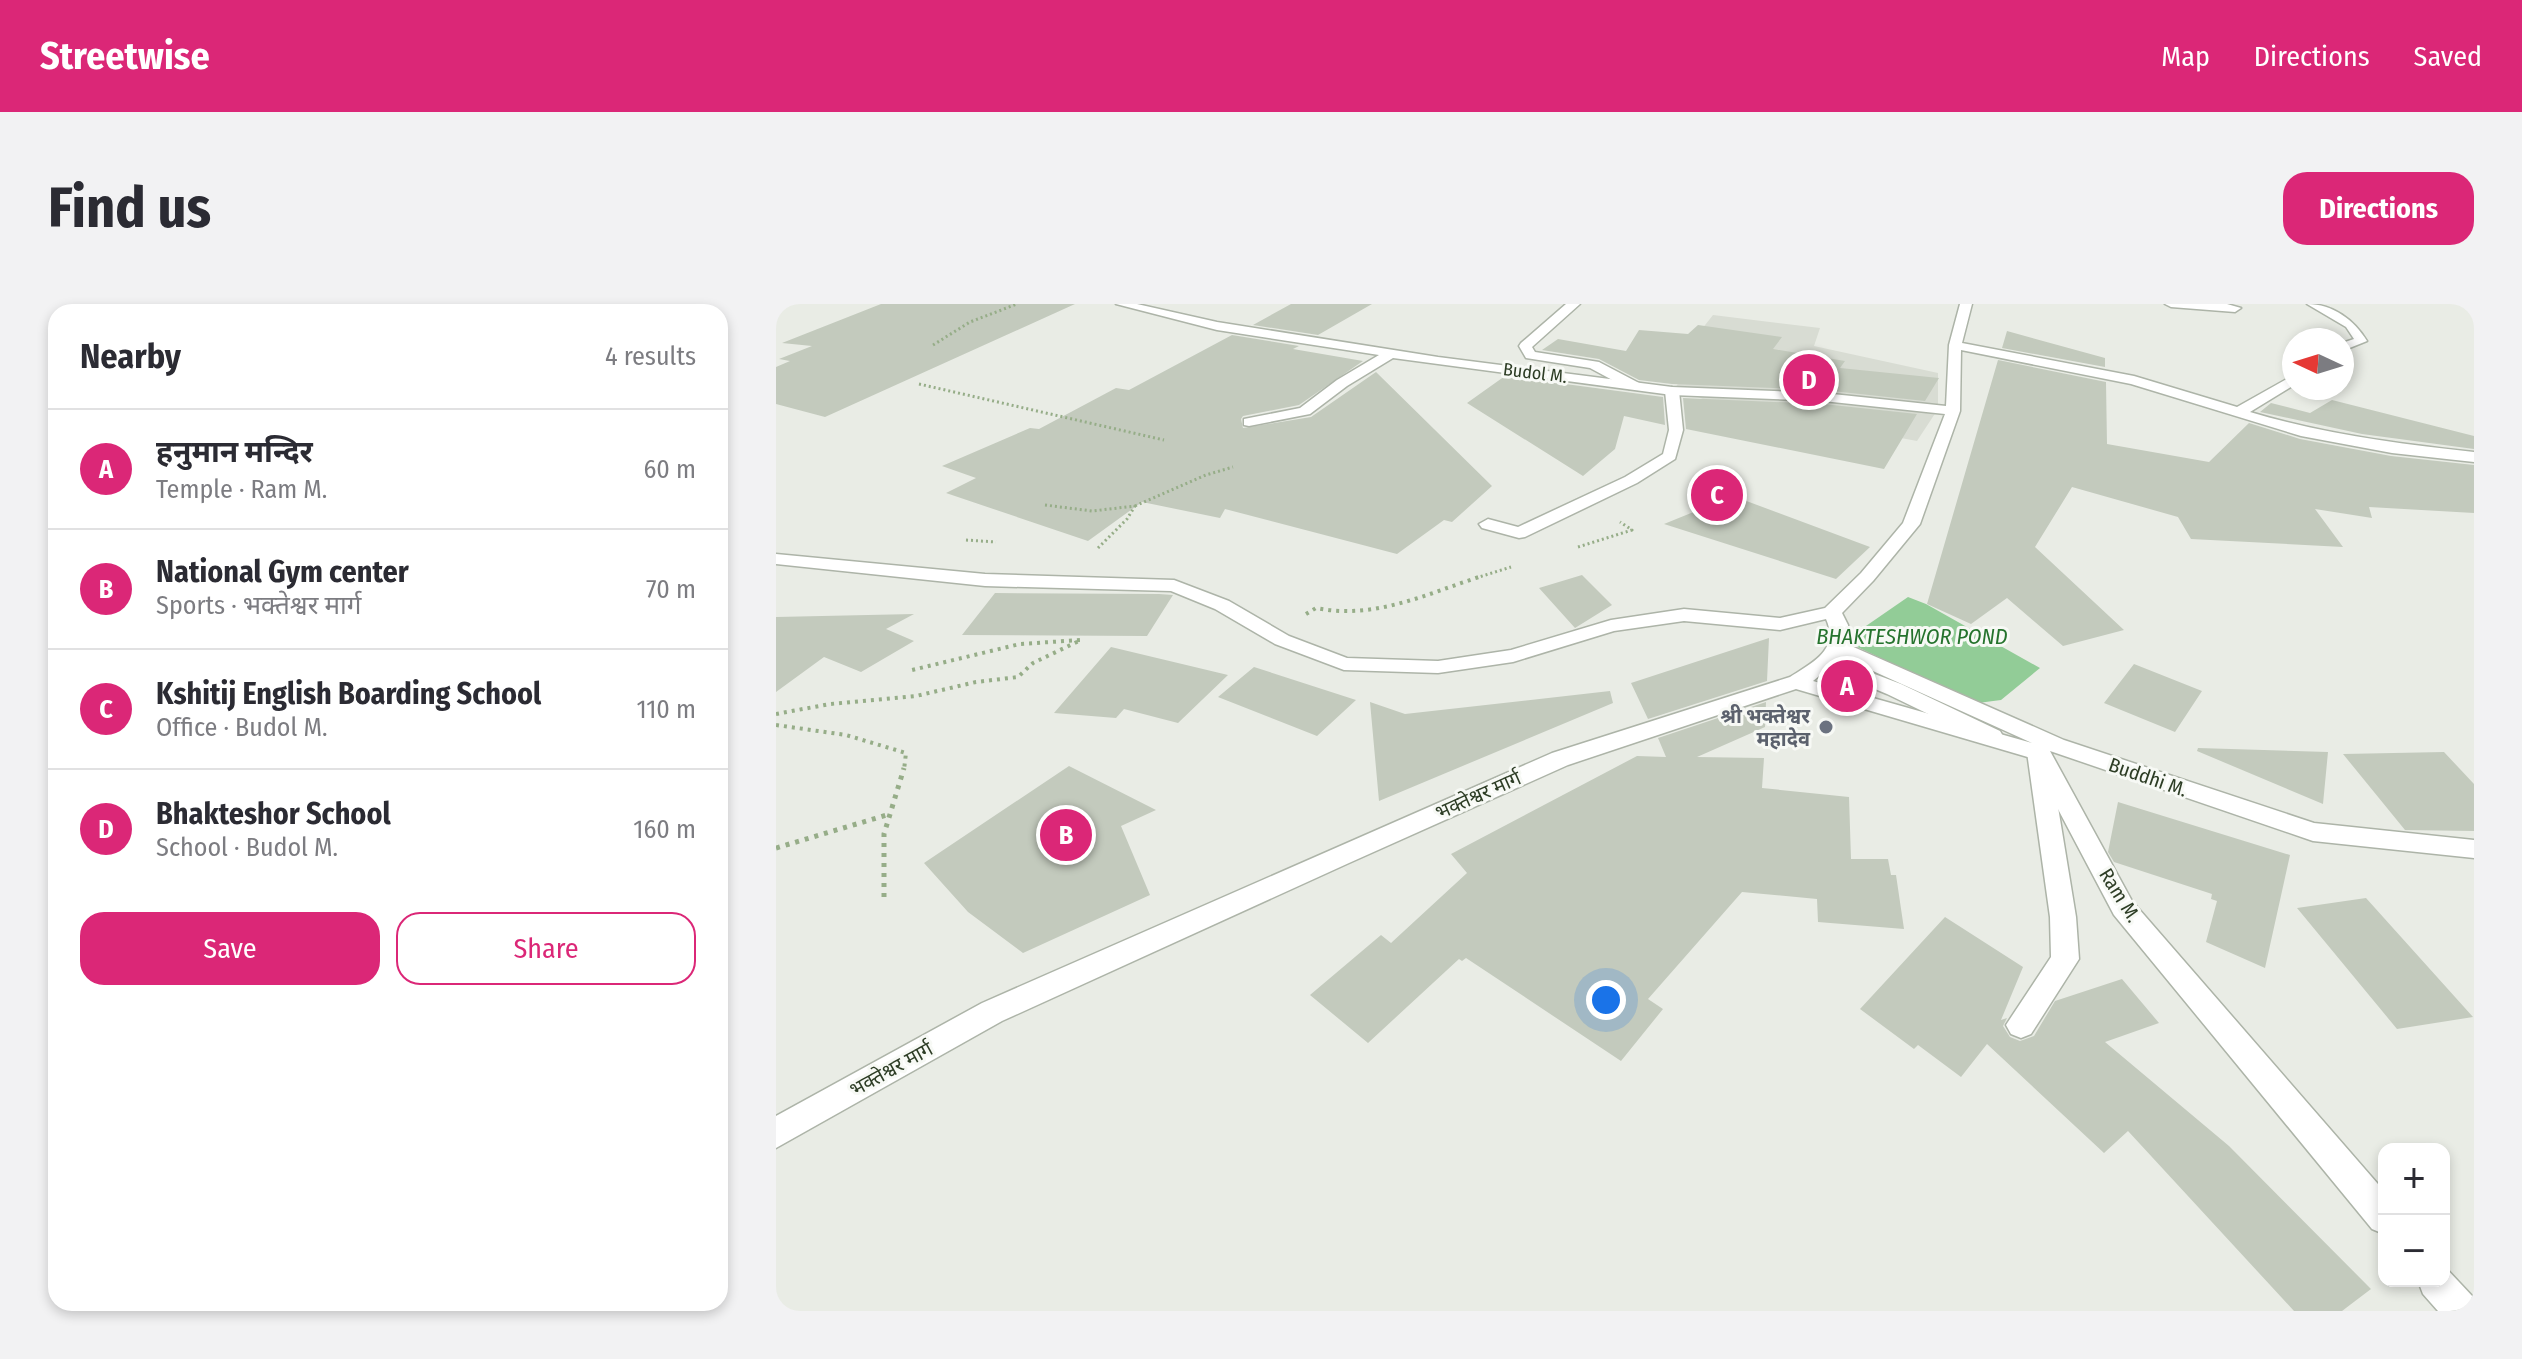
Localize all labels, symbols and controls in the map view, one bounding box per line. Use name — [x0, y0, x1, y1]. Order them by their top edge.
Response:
text: Streetwise — [40, 33, 210, 79]
text: Map — [2161, 40, 2210, 73]
text: Directions — [2254, 40, 2370, 73]
text: Saved — [2414, 40, 2482, 73]
button: Directions — [2283, 172, 2474, 245]
text: Find us — [48, 175, 211, 242]
north arrow — [2282, 328, 2354, 400]
text: Nearby — [80, 336, 181, 377]
text: 4 results — [605, 341, 696, 372]
pin: D — [1783, 350, 1835, 410]
street label: Budol M. — [1502, 358, 1568, 388]
text: हनुमान मन्दिर — [156, 434, 313, 470]
text: A — [99, 454, 113, 485]
text: 60 m — [643, 454, 696, 485]
pin: C — [1691, 465, 1743, 525]
text: Temple · Ram M. — [156, 474, 327, 505]
text: National Gym center — [156, 554, 409, 590]
text: B — [99, 574, 113, 605]
text: 70 m — [646, 574, 696, 605]
text: Sports · भक्तेश्वर मार्ग — [156, 590, 361, 621]
water label: BHAKTESHWOR POND — [1816, 623, 2008, 650]
pin: A — [1821, 656, 1873, 716]
text: Kshitij English Boarding School — [156, 676, 541, 712]
text: C — [99, 694, 113, 725]
text: 110 m — [636, 694, 696, 725]
place label: श्री भक्तेश्वर महादेव — [1720, 704, 1811, 751]
text: Office · Budol M. — [156, 712, 328, 743]
marker: श्री भक्तेश्वर महादेव — [1817, 718, 1835, 736]
street label: Buddhi M. — [2106, 752, 2190, 802]
street label: भक्तेश्वर मार्ग — [1431, 765, 1525, 825]
text: Bhakteshor School — [156, 796, 391, 832]
pin: B — [1040, 805, 1092, 865]
text: D — [98, 814, 114, 845]
text: 160 m — [633, 814, 696, 845]
text: School · Budol M. — [156, 832, 338, 863]
street label: Ram M. — [2094, 864, 2146, 926]
button: Save — [80, 912, 380, 985]
button: Share — [396, 912, 696, 985]
your location — [1586, 980, 1626, 1020]
street label: भक्तेश्वर मार्ग — [845, 1036, 938, 1102]
map controls — [2378, 1143, 2450, 1287]
button: + — [2378, 1143, 2450, 1215]
button: − — [2378, 1215, 2450, 1287]

